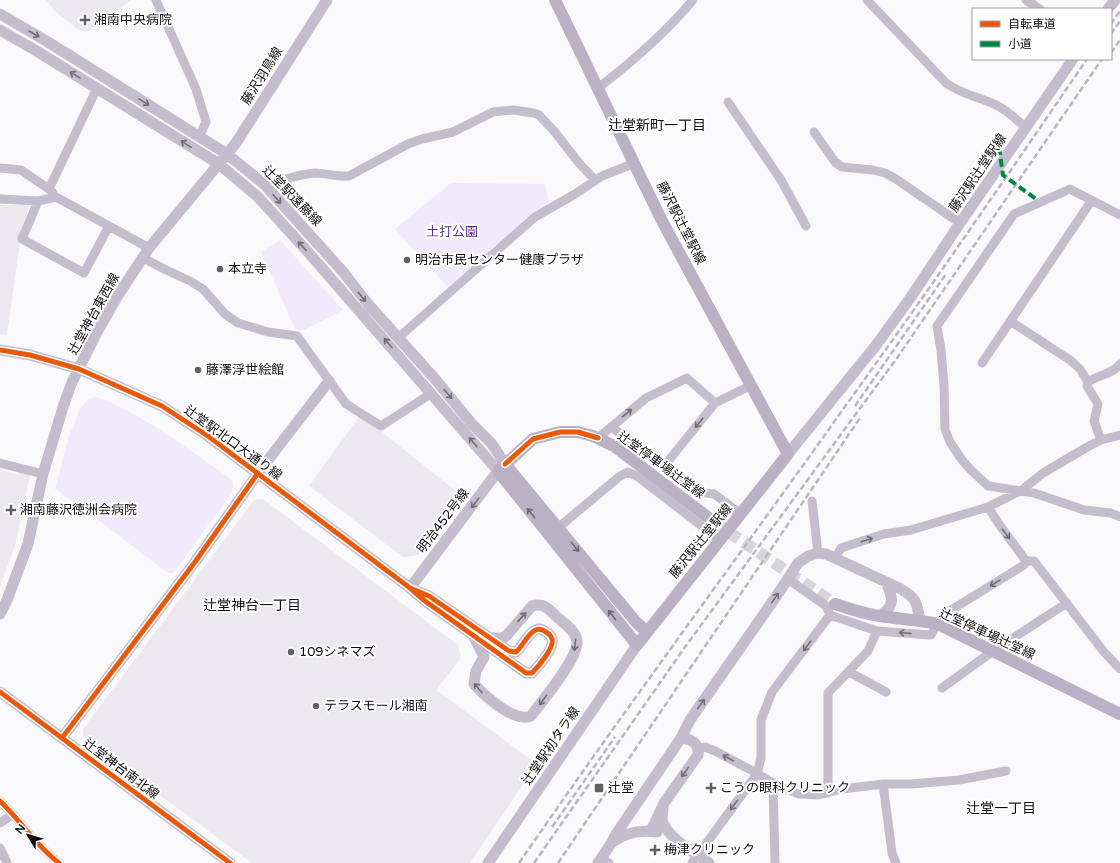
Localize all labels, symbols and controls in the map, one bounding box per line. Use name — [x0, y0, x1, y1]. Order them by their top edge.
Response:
legend — [972, 8, 1112, 60]
place label: 湘南中央病院 — [94, 12, 172, 28]
marker: 湘南中央病院 — [79, 14, 91, 26]
text: 自転車道 — [1008, 17, 1056, 31]
one-way arrow — [28, 30, 40, 38]
text: 小道 — [1008, 37, 1032, 51]
street label: 藤沢羽鳥線 — [238, 44, 286, 108]
one-way arrow — [70, 71, 81, 79]
one-way arrow — [138, 99, 150, 107]
district label: 辻堂新町一丁目 — [608, 117, 706, 134]
street label: 藤沢駅辻堂駅線 — [946, 131, 1010, 215]
one-way arrow — [180, 139, 191, 148]
street label: 辻堂駅遠藤線 — [259, 162, 325, 230]
street label: 藤沢駅辻堂駅線 — [653, 179, 709, 267]
one-way arrow — [272, 193, 281, 203]
park label: 土打公園 — [426, 224, 478, 240]
one-way arrow — [297, 241, 307, 251]
place label: 明治市民センター健康プラザ — [415, 252, 584, 268]
marker: 明治市民センター健康プラザ — [402, 255, 412, 265]
place label: 本立寺 — [228, 261, 267, 277]
marker: 本立寺 — [215, 264, 225, 274]
street label: 辻堂神台東西線 — [65, 270, 123, 358]
one-way arrow — [358, 291, 366, 302]
one-way arrow — [384, 339, 393, 349]
place label: 藤澤浮世絵館 — [206, 362, 284, 378]
marker: 藤澤浮世絵館 — [193, 365, 203, 375]
one-way arrow — [443, 389, 452, 400]
street label: 辻堂駅北口大通り線 — [181, 402, 285, 484]
one-way arrow — [622, 409, 633, 417]
one-way arrow — [694, 418, 703, 429]
street label: 辻堂停車場辻堂線 — [614, 428, 708, 502]
one-way arrow — [468, 437, 477, 447]
street label: 明治452号線 — [414, 486, 472, 556]
one-way arrow — [471, 497, 479, 508]
street label: 藤沢駅辻堂駅線 — [666, 501, 736, 581]
place label: 湘南藤沢徳洲会病院 — [20, 502, 137, 518]
marker: 湘南藤沢徳洲会病院 — [5, 504, 17, 516]
one-way arrow — [527, 508, 536, 519]
one-way arrow — [1002, 529, 1011, 540]
one-way arrow — [861, 535, 873, 543]
one-way arrow — [571, 542, 580, 553]
one-way arrow — [989, 580, 1001, 588]
one-way arrow — [771, 592, 779, 603]
district label: 辻堂神台一丁目 — [203, 597, 301, 614]
street label: 辻堂停車場辻堂線 — [936, 605, 1038, 663]
one-way arrow — [608, 610, 617, 621]
one-way arrow — [517, 612, 526, 623]
one-way arrow — [899, 629, 912, 636]
one-way arrow — [572, 638, 579, 651]
one-way arrow — [803, 641, 811, 652]
place label: 109シネマズ — [299, 644, 376, 660]
marker: 109シネマズ — [286, 647, 296, 657]
one-way arrow — [474, 683, 483, 694]
one-way arrow — [539, 694, 547, 705]
place label: テラスモール湘南 — [324, 698, 428, 714]
one-way arrow — [697, 699, 705, 710]
marker: テラスモール湘南 — [311, 701, 321, 711]
street label: 辻堂駅初タラ線 — [519, 704, 583, 788]
street label: 辻堂神台南北線 — [80, 735, 162, 803]
one-way arrow — [723, 754, 735, 761]
one-way arrow — [681, 767, 689, 778]
place label: 辻堂 — [608, 780, 634, 796]
place label: こうの眼科クリニック — [720, 780, 850, 796]
marker: 辻堂 — [593, 782, 605, 794]
marker: こうの眼科クリニック — [705, 782, 717, 794]
one-way arrow — [730, 800, 738, 811]
district label: 辻堂一丁目 — [966, 800, 1036, 817]
north arrow — [8, 815, 48, 855]
text: N — [13, 822, 28, 837]
place label: 梅津クリニック — [664, 842, 755, 858]
marker: 梅津クリニック — [649, 844, 661, 856]

